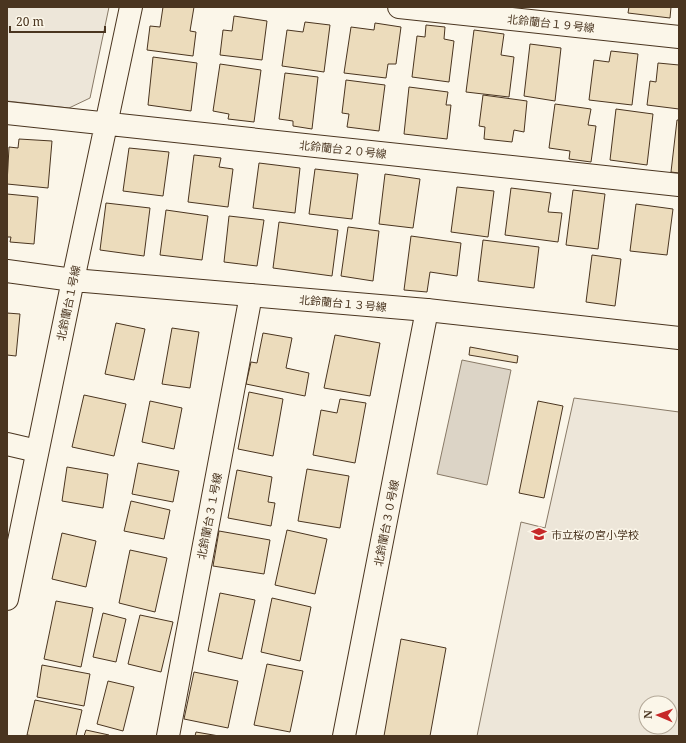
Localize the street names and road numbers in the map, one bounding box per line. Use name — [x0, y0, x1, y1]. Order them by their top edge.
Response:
street label: 北鈴蘭台１９号線 — [506, 11, 596, 35]
street label: 北鈴蘭台２０号線 — [298, 137, 388, 161]
street label: 北鈴蘭台１号線 — [53, 264, 83, 342]
street label: 北鈴蘭台１３号線 — [299, 292, 387, 314]
street label: 北鈴蘭台３１号線 — [193, 471, 225, 561]
street label: 北鈴蘭台３０号線 — [370, 478, 402, 568]

